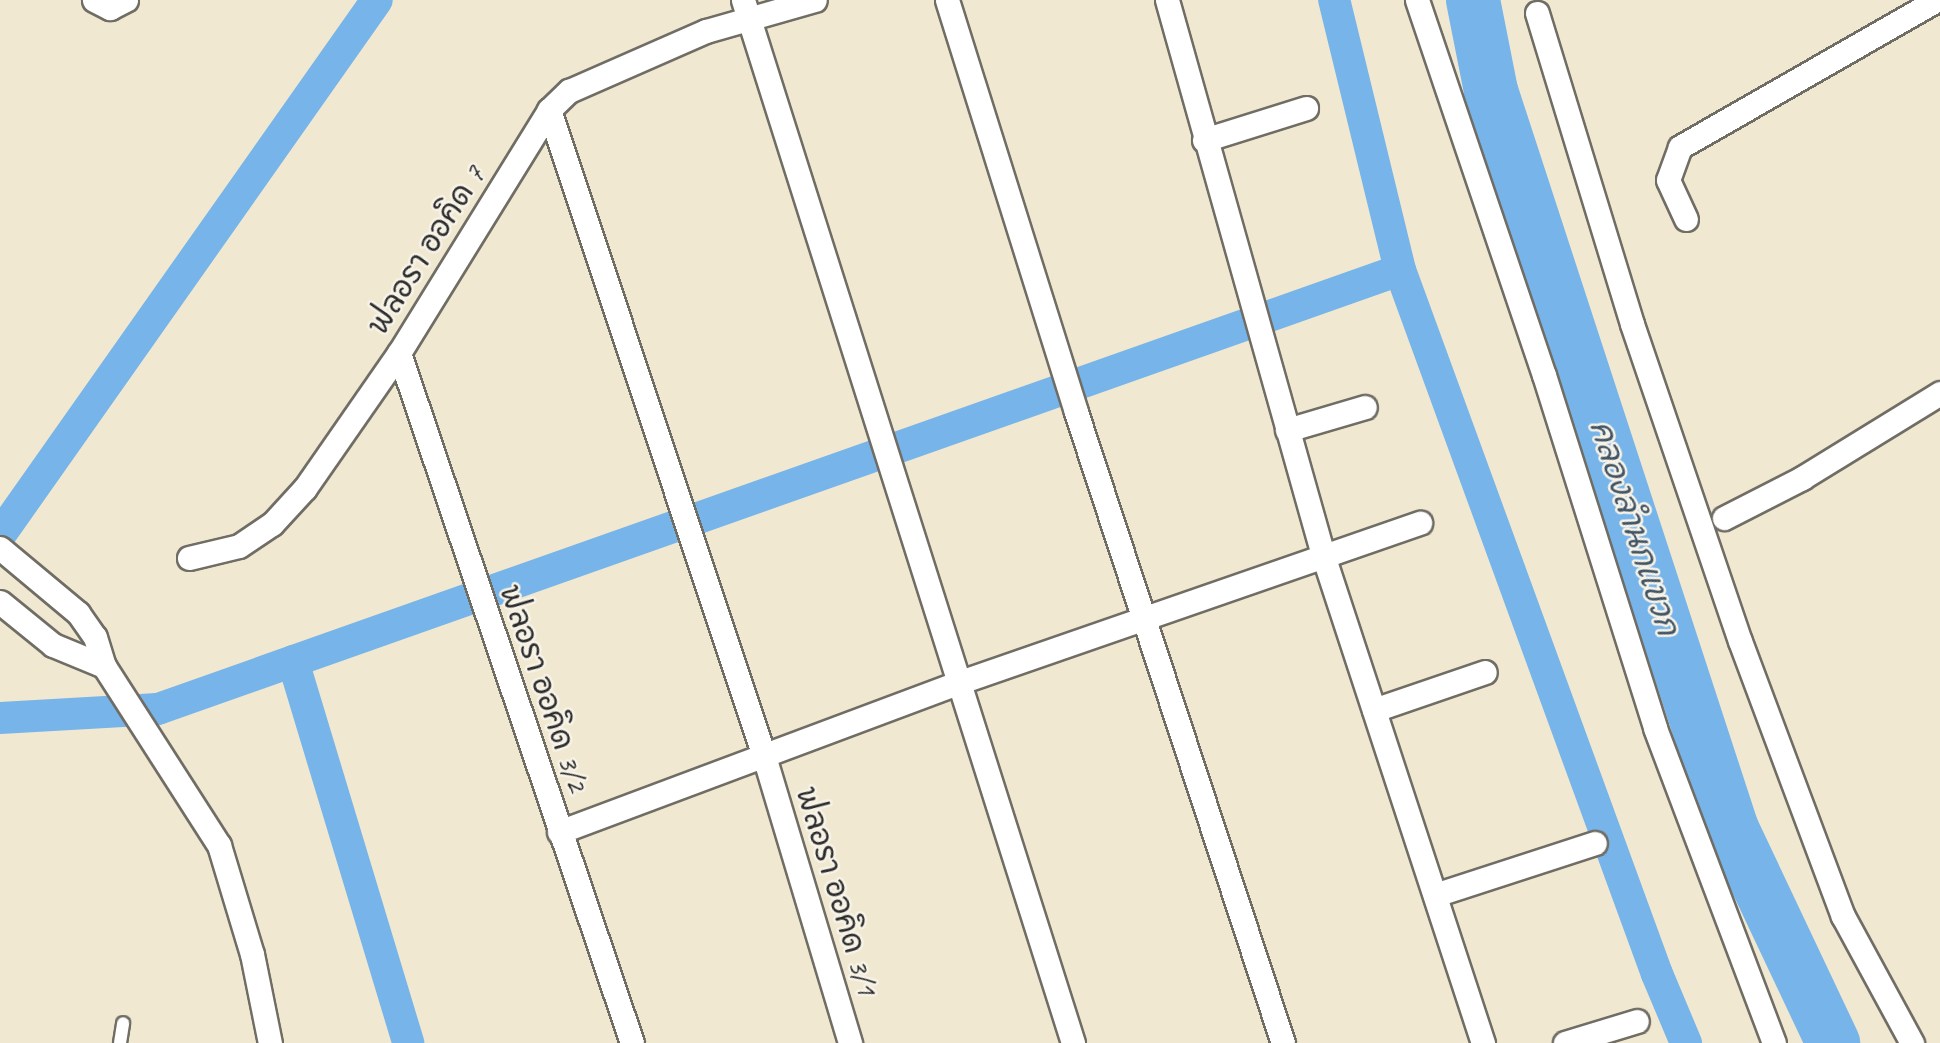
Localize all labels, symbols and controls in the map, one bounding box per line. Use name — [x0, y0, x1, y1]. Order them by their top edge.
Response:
street label: ฟลอรา ออคิด 7 — [360, 159, 492, 341]
water label: คลองลำนกแขวก — [1581, 416, 1687, 640]
street label: ฟลอรา ออคิด 3/2 — [492, 580, 596, 796]
street label: ฟลอรา ออคิด 3/1 — [788, 782, 886, 1000]

